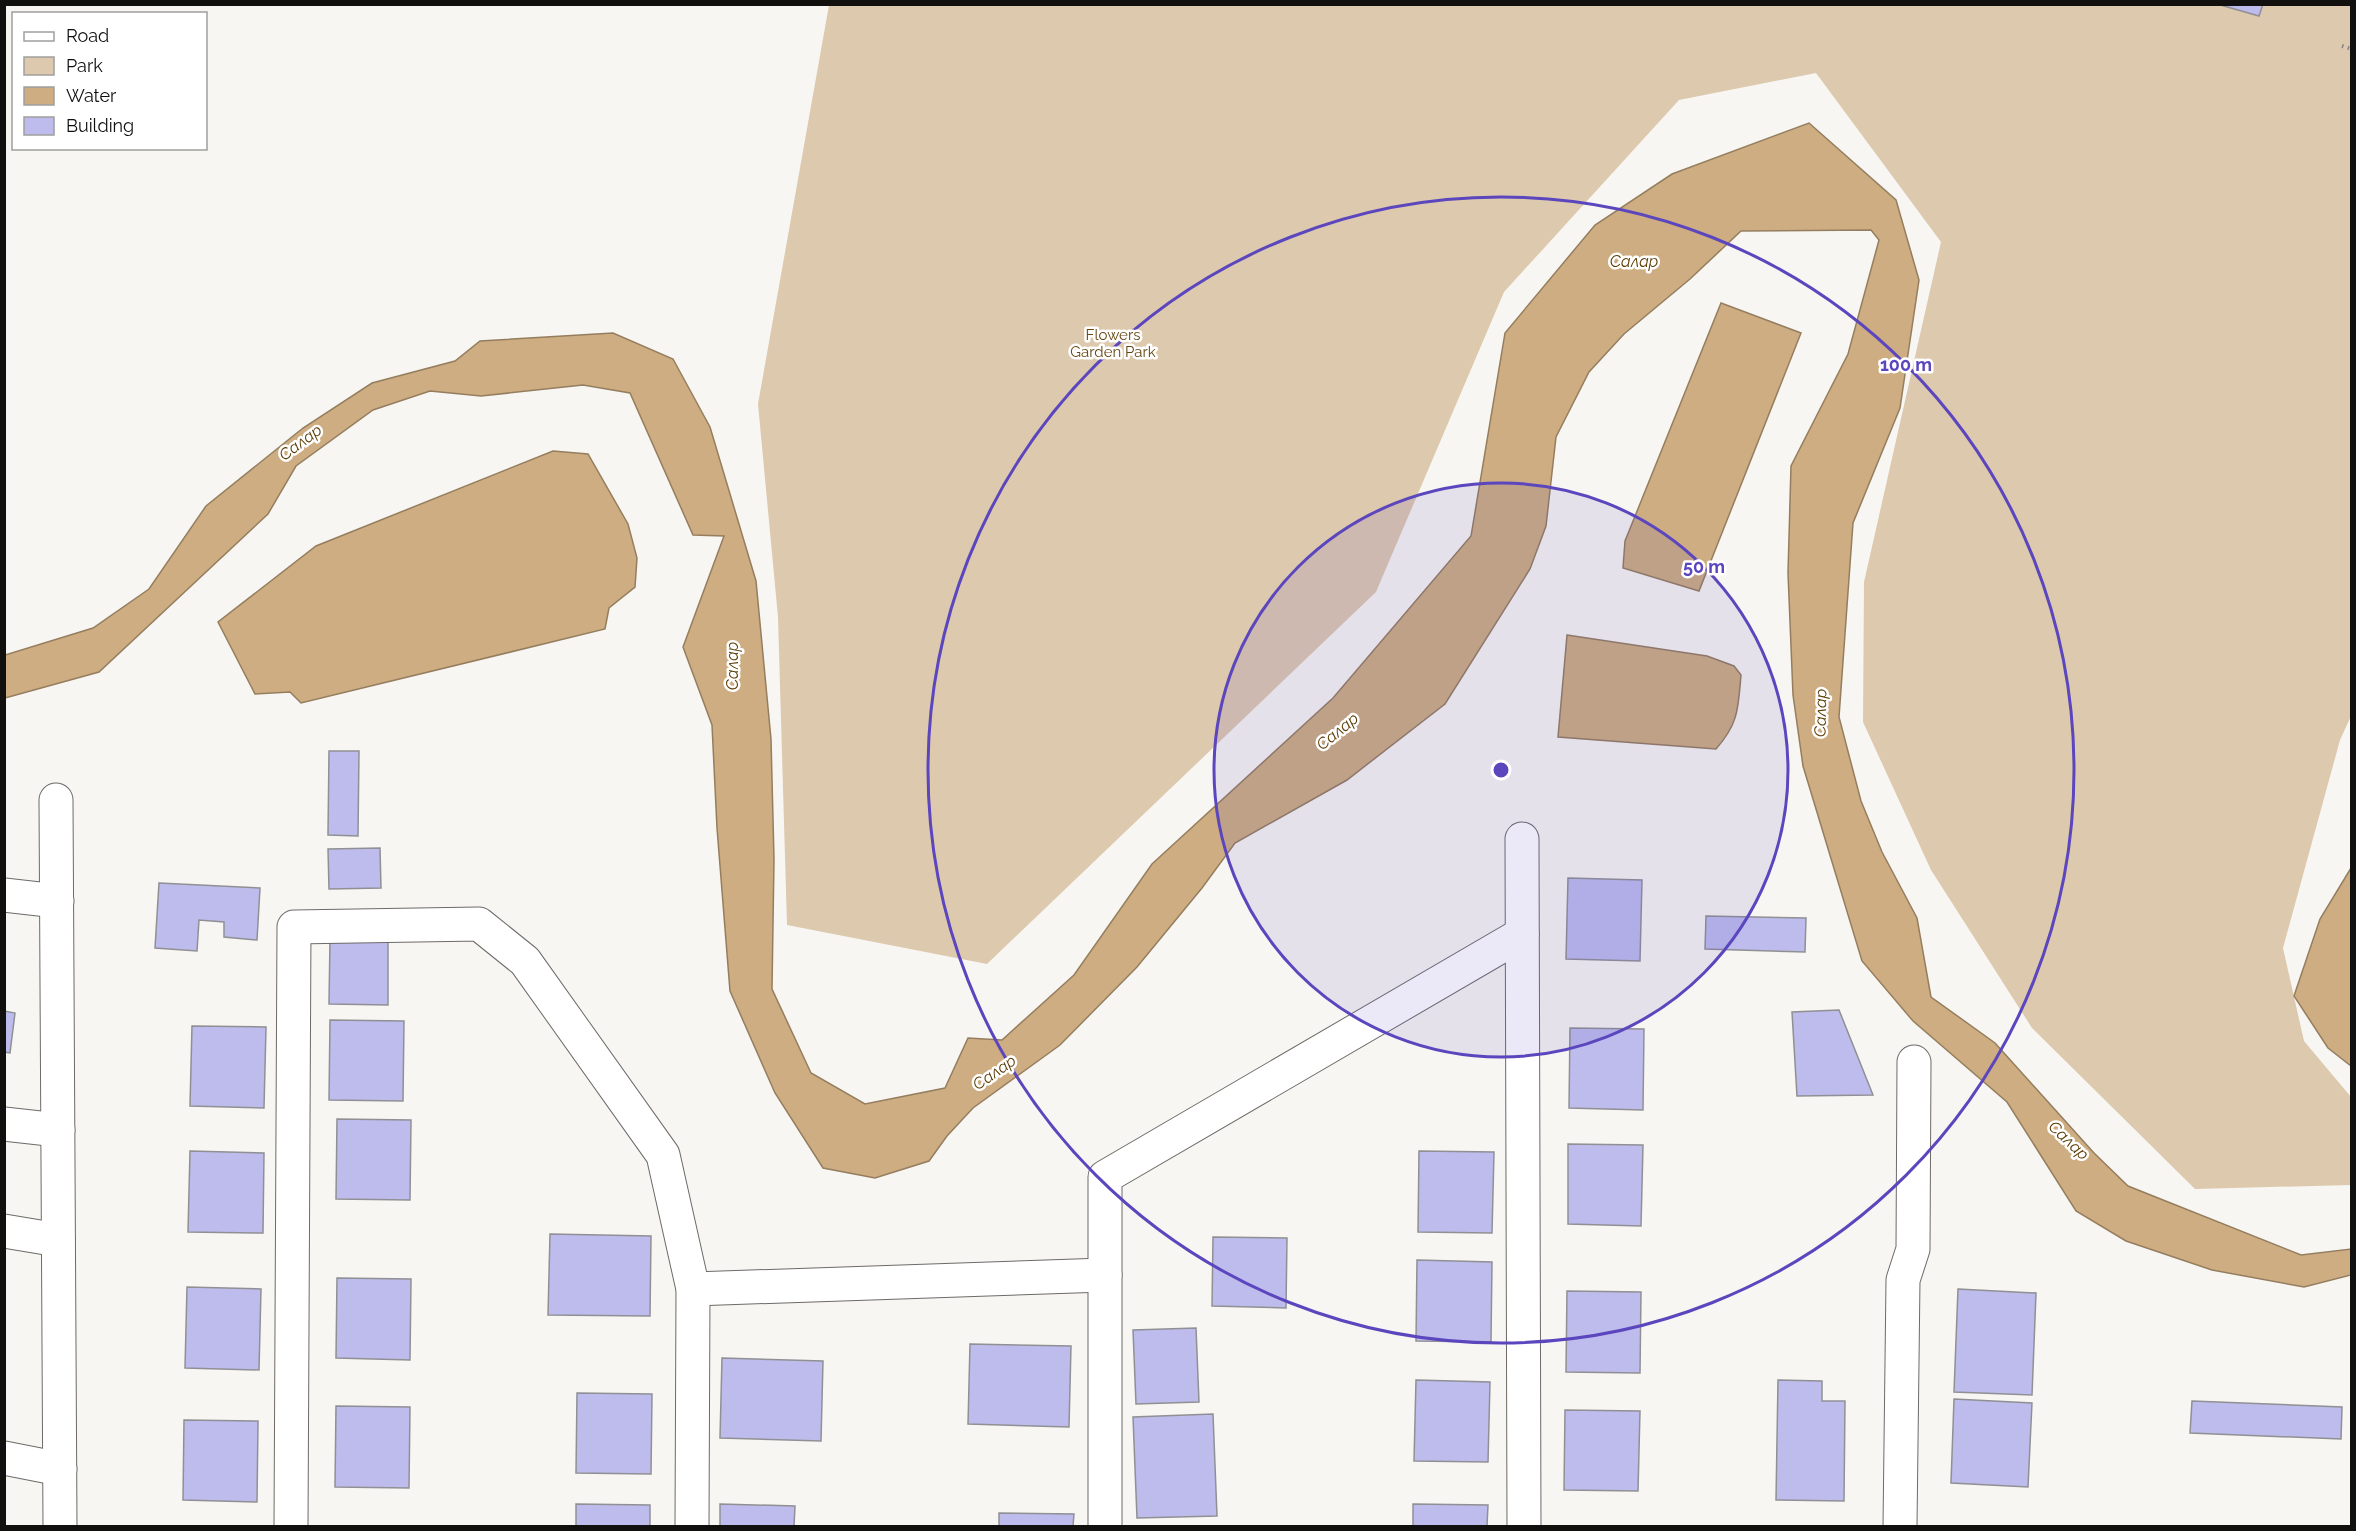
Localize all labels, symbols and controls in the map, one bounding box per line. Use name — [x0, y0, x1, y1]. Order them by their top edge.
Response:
legend — [12, 12, 207, 150]
text: Road — [66, 25, 109, 46]
text: Park — [66, 55, 103, 76]
text: Water — [66, 85, 117, 106]
text: Building — [66, 115, 134, 136]
water label: Салар — [1610, 252, 1658, 271]
park label: Flowers Garden Park — [1070, 326, 1156, 361]
text: 100 m — [1880, 354, 1932, 375]
water label: Салар — [275, 420, 325, 465]
text: 50 m — [1683, 556, 1725, 577]
water label: Салар — [723, 642, 742, 690]
water label: Салар — [1811, 689, 1830, 737]
water label: Салар — [1312, 709, 1362, 754]
centre of rings — [1491, 760, 1511, 780]
water label: Салар — [969, 1051, 1020, 1094]
water label: Салар — [2044, 1117, 2093, 1164]

